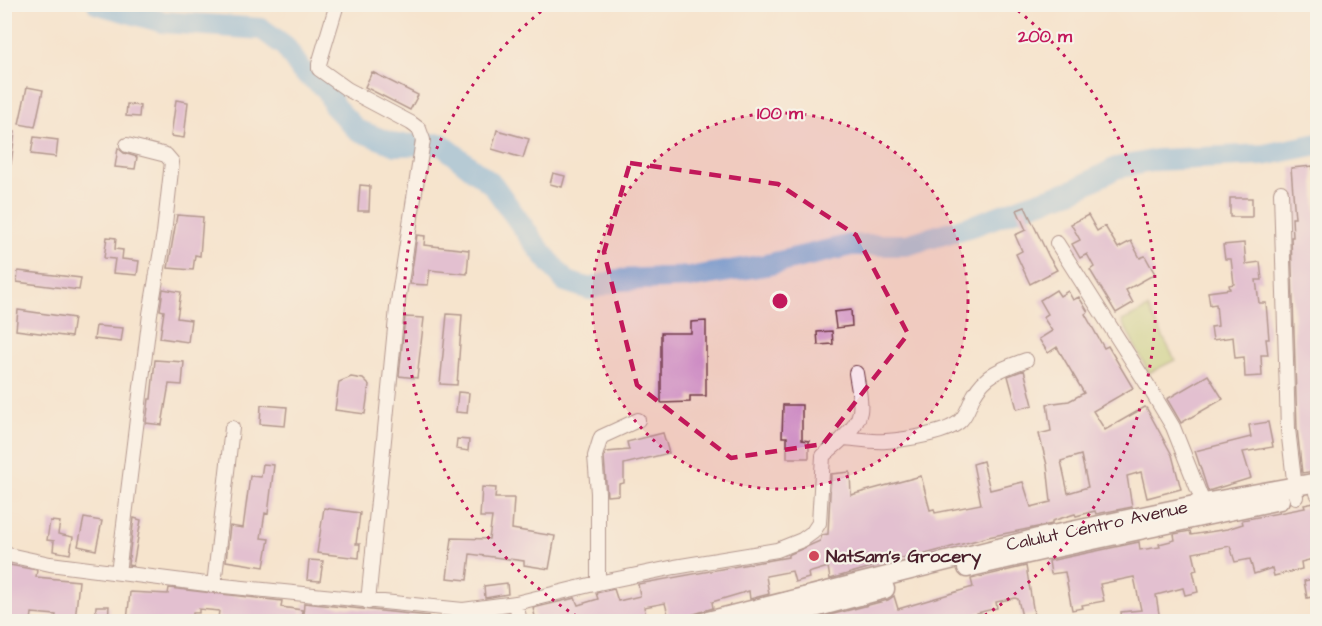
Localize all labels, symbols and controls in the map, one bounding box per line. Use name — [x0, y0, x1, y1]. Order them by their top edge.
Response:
text: 200 m — [1017, 24, 1073, 49]
text: 100 m — [757, 101, 804, 126]
centre of rings — [770, 291, 790, 311]
street label: Calulut Centro Avenue — [1004, 495, 1190, 557]
place label: NatSam's Grocery — [826, 544, 981, 570]
marker: NatSam's Grocery — [807, 549, 821, 563]

